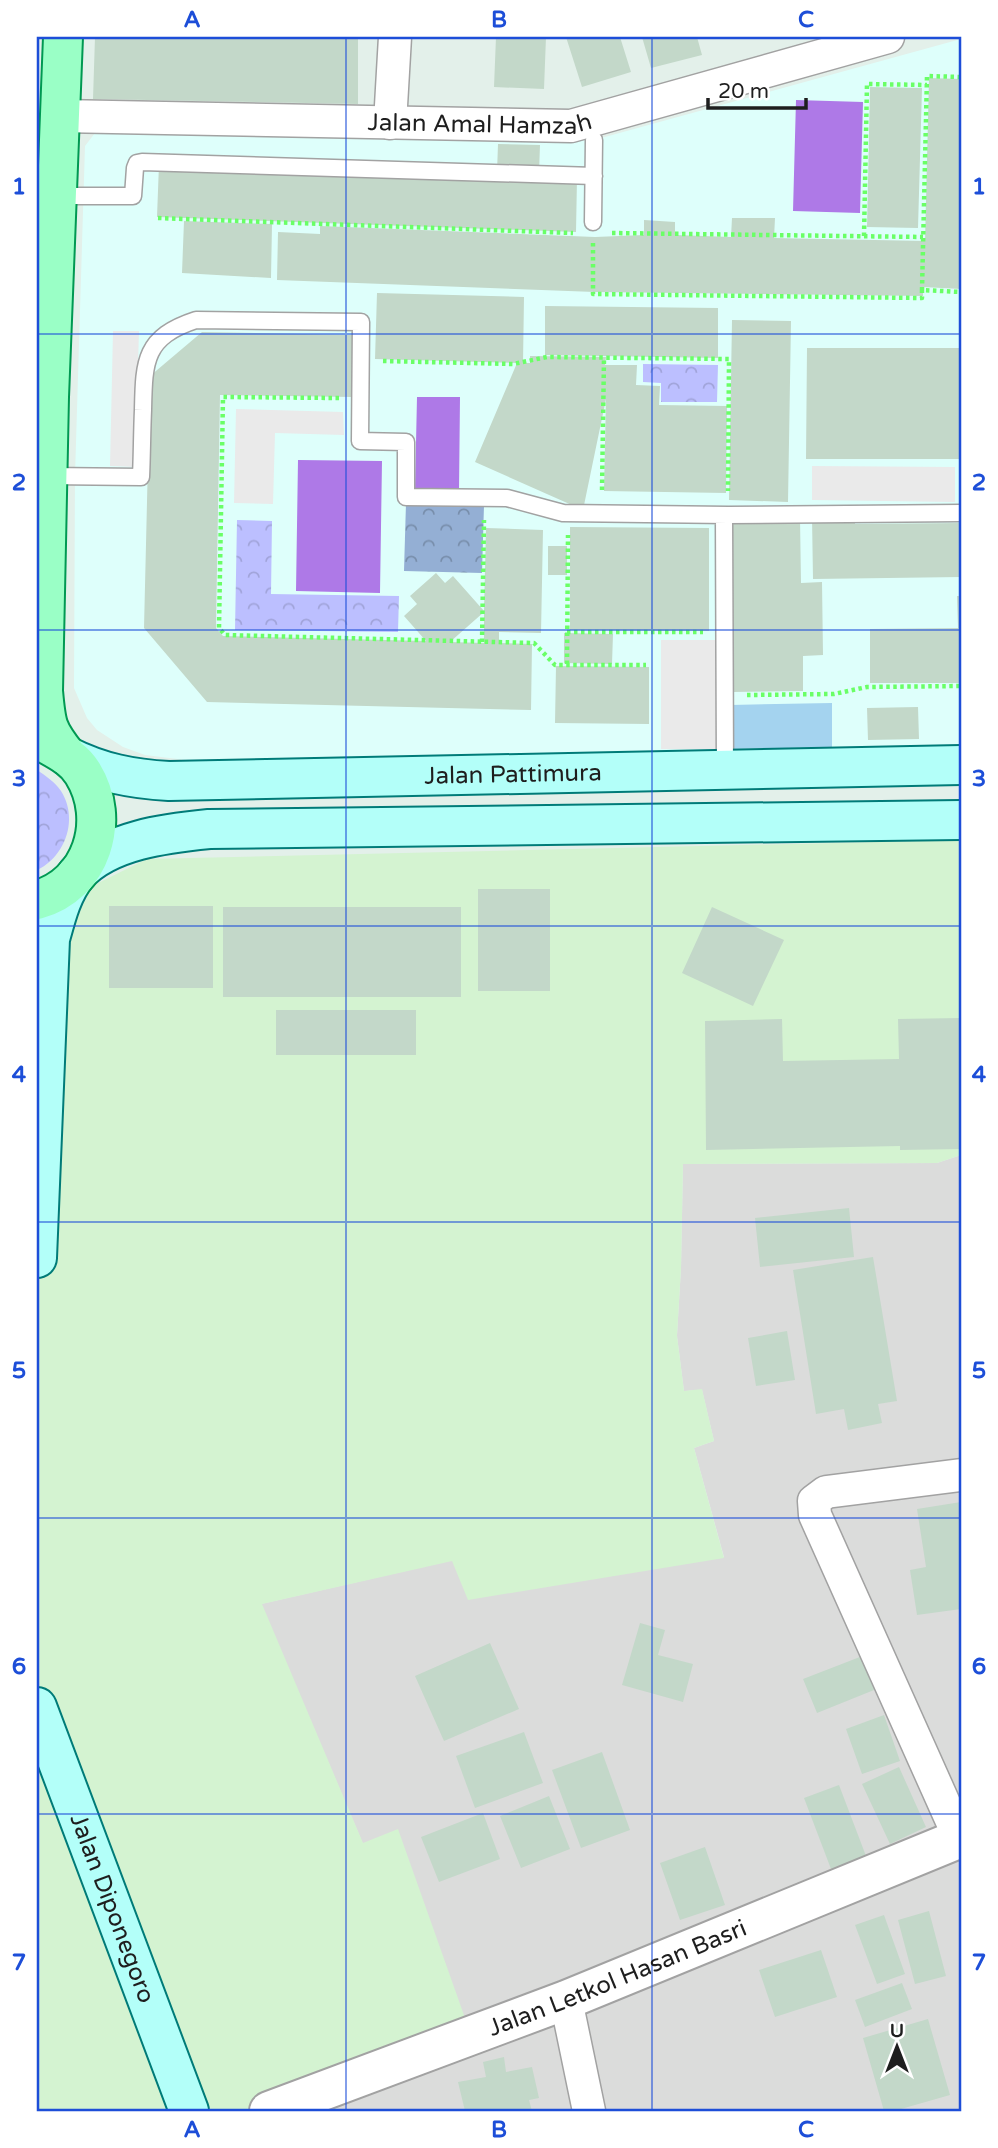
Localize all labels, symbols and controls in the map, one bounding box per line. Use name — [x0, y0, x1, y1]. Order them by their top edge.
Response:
text: A — [183, 6, 201, 34]
text: B — [491, 6, 507, 34]
text: C — [798, 6, 814, 34]
scale bar — [708, 66, 806, 110]
text: 20 m — [718, 79, 769, 104]
street label: Jalan Amal Hamzah — [367, 107, 595, 141]
text: 1 — [12, 173, 26, 201]
text: 1 — [972, 173, 986, 201]
text: 2 — [12, 469, 26, 497]
text: 2 — [972, 469, 986, 497]
street label: Jalan Pattimura — [424, 758, 602, 791]
text: 3 — [12, 765, 26, 793]
text: 3 — [972, 765, 986, 793]
text: 4 — [12, 1061, 27, 1089]
text: 4 — [972, 1061, 987, 1089]
text: 5 — [12, 1357, 26, 1385]
text: 5 — [972, 1357, 986, 1385]
text: 6 — [12, 1653, 26, 1681]
text: 6 — [972, 1653, 986, 1681]
street label: Jalan Diponegoro — [63, 1810, 161, 2007]
street label: Jalan Letkol Hasan Basri — [484, 1914, 751, 2043]
text: 7 — [12, 1949, 26, 1977]
text: 7 — [972, 1949, 986, 1977]
north arrow — [862, 2011, 932, 2082]
text: U — [890, 2020, 904, 2042]
text: A — [183, 2116, 201, 2144]
text: B — [491, 2116, 507, 2144]
text: C — [798, 2116, 814, 2144]

